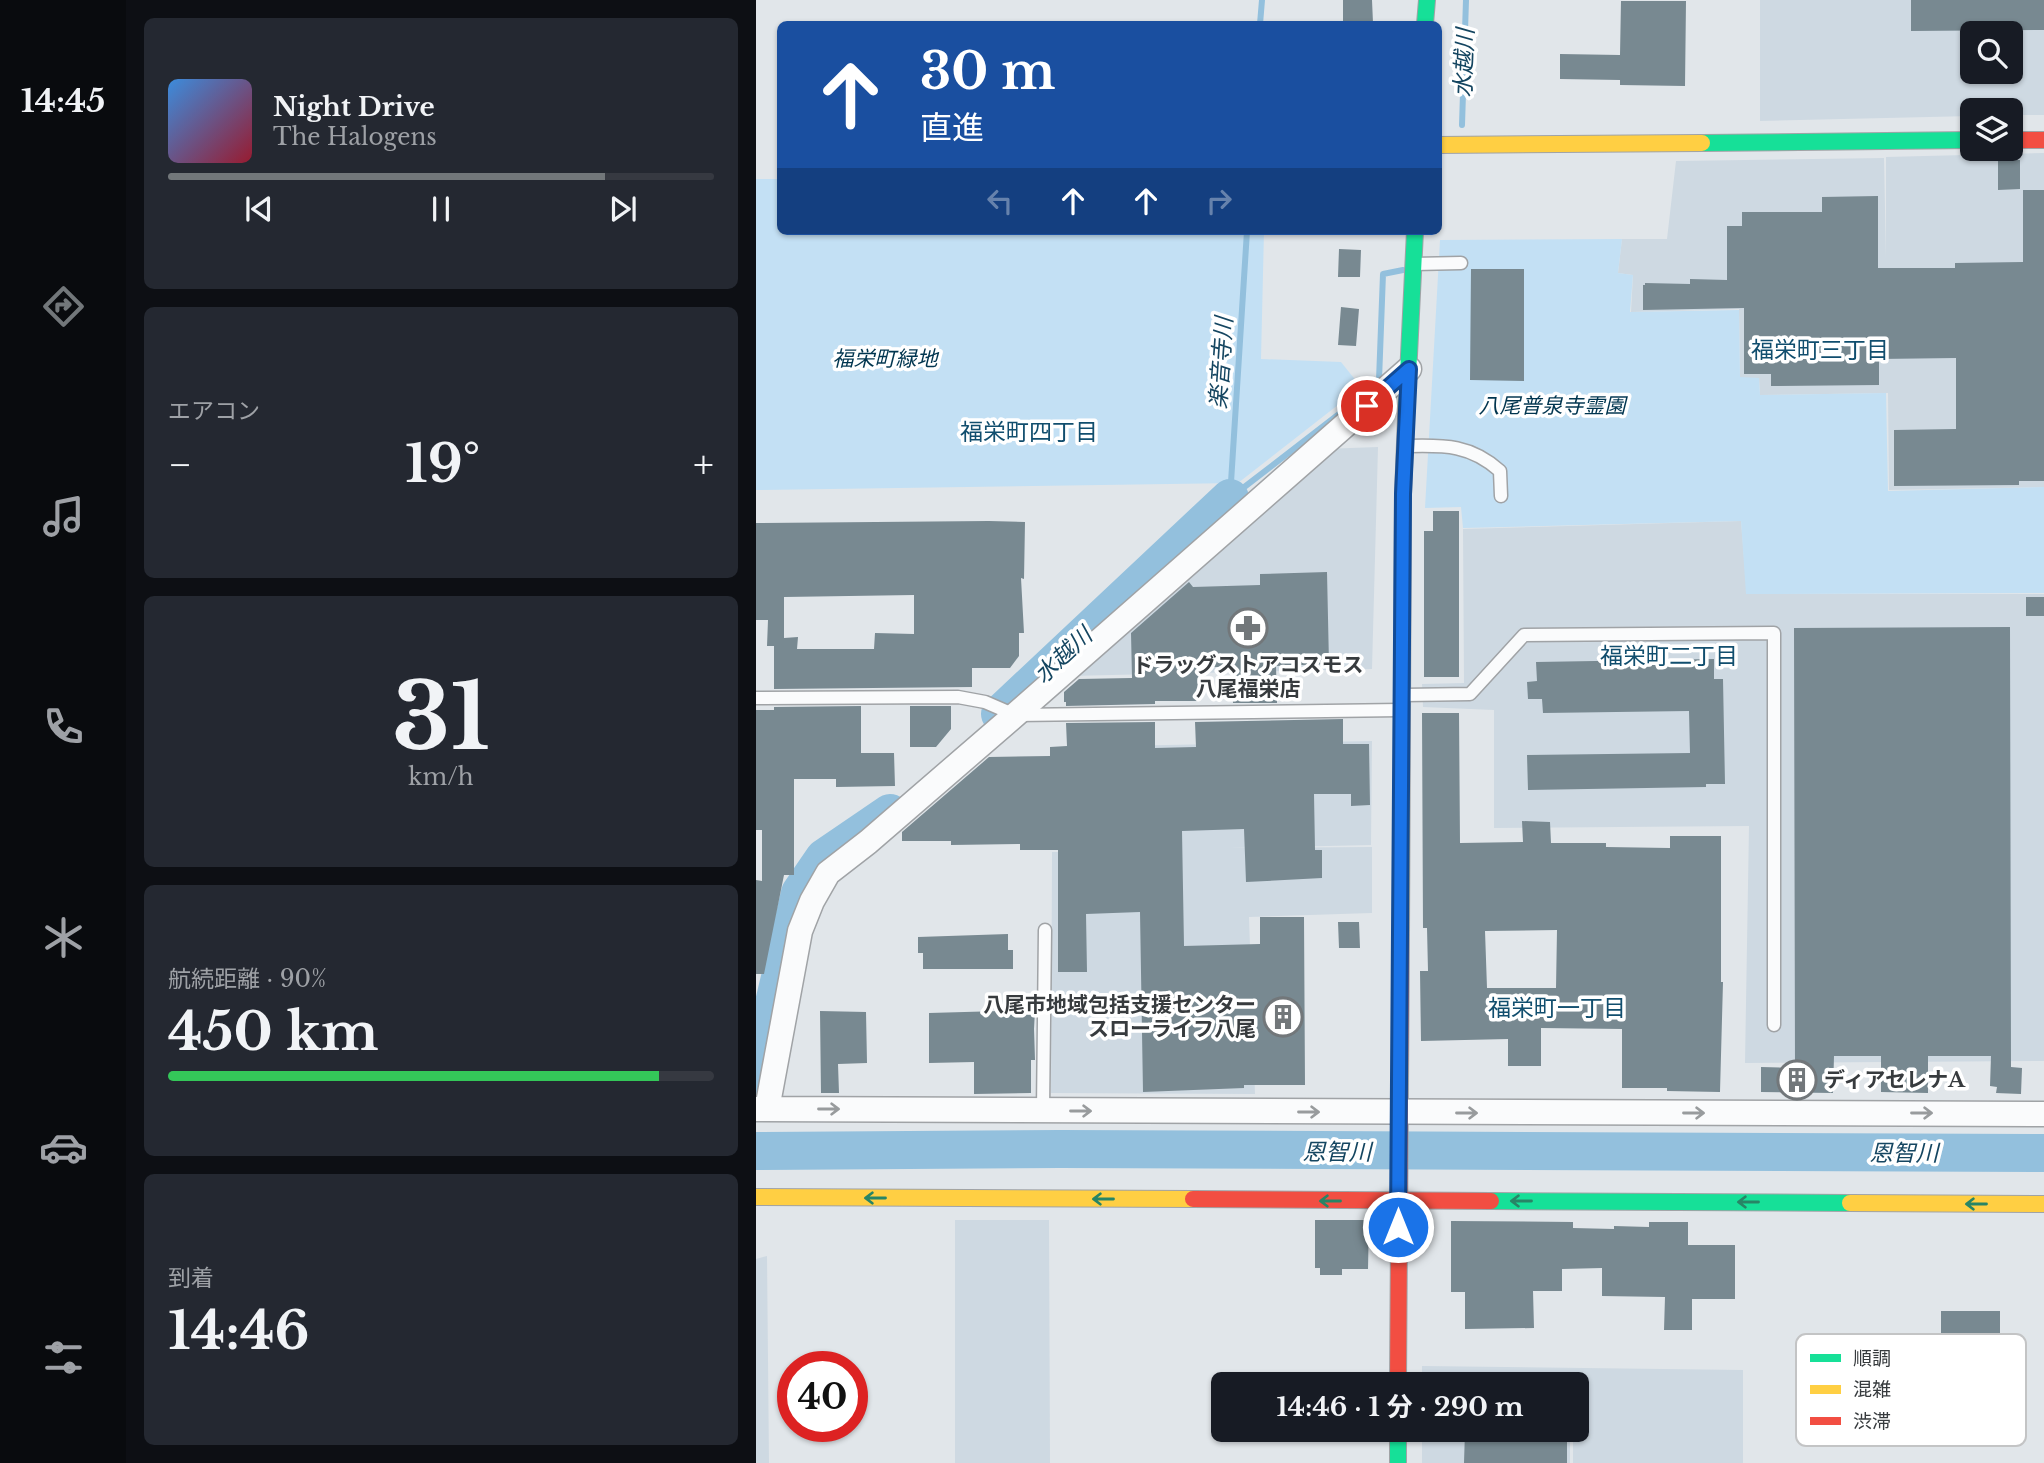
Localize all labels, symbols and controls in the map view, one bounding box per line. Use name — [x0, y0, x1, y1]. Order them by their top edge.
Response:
map controls — [1960, 21, 2023, 161]
button: search — [1960, 21, 2023, 84]
water label: 水越川 — [1449, 25, 1479, 98]
text: 30 m — [920, 41, 1055, 102]
icon: ahead — [805, 49, 896, 140]
text: 14:45 — [21, 81, 105, 121]
text: Night Drive — [273, 91, 435, 123]
button: layers — [1960, 98, 2023, 161]
text: 直進 — [920, 108, 984, 148]
text: The Halogens — [273, 123, 437, 151]
icon: left — [981, 182, 1019, 220]
icon: ahead — [1054, 182, 1092, 220]
icon: ahead — [1127, 182, 1165, 220]
icon: right — [1200, 182, 1238, 220]
icon: previous — [240, 190, 278, 228]
icon: pause — [422, 190, 460, 228]
icon: next — [604, 190, 642, 228]
icon: directions — [39, 282, 88, 331]
water label: 楽音寺川 — [1204, 313, 1238, 410]
district label: 福栄町三丁目 — [1751, 336, 1889, 364]
park label: 福栄町緑地 — [833, 346, 939, 372]
pin — [1337, 376, 1397, 436]
icon: arrive — [1348, 387, 1386, 425]
park label: 八尾普泉寺霊園 — [1479, 393, 1628, 419]
text: エアコン — [168, 397, 260, 425]
district label: 福栄町四丁目 — [960, 418, 1098, 446]
text: 19° — [405, 432, 480, 496]
text: − — [168, 441, 192, 488]
text: + — [693, 441, 714, 488]
icon: music — [39, 492, 88, 541]
pharmacy icon: ドラッグストアコスモス 八尾福栄店 — [1227, 607, 1269, 649]
water label: 水越川 — [1028, 619, 1100, 689]
district label: 福栄町二丁目 — [1600, 642, 1738, 670]
place label: ドラッグストアコスモス 八尾福栄店 — [1133, 652, 1364, 702]
text: 31 — [392, 661, 490, 774]
icon: phone — [39, 702, 88, 751]
text: km/h — [408, 763, 474, 791]
icon: climate — [39, 913, 88, 962]
text: 航続距離 · 90% — [168, 965, 326, 993]
place label: 八尾市地域包括支援センター スローライフ八尾 — [983, 992, 1256, 1042]
district label: 福栄町一丁目 — [1488, 994, 1626, 1022]
building icon: 八尾市地域包括支援センター スローライフ八尾 — [1262, 996, 1304, 1038]
text: 450 km — [168, 1000, 379, 1064]
building icon: ディアセレナA — [1776, 1059, 1818, 1101]
place label: ディアセレナA — [1824, 1067, 1966, 1093]
one-way arrow — [817, 1102, 840, 1116]
one-way arrow — [1069, 1104, 1092, 1118]
one-way arrow — [1297, 1105, 1320, 1119]
one-way arrow — [1455, 1106, 1478, 1120]
one-way arrow — [1683, 1106, 1706, 1120]
one-way arrow — [1910, 1106, 1933, 1120]
icon: car — [39, 1123, 88, 1172]
water label: 恩智川 — [1303, 1138, 1375, 1166]
water label: 恩智川 — [1870, 1139, 1942, 1167]
position arrow — [1361, 1190, 1435, 1264]
one-way arrow — [864, 1191, 887, 1205]
one-way arrow — [1091, 1193, 1114, 1206]
one-way arrow — [1319, 1194, 1342, 1208]
one-way arrow — [1510, 1194, 1533, 1208]
one-way arrow — [1737, 1195, 1760, 1209]
one-way arrow — [1965, 1197, 1988, 1211]
text: 到着 — [168, 1264, 214, 1292]
text: 14:46 — [168, 1299, 310, 1363]
icon: filters — [39, 1333, 88, 1382]
legend — [1796, 1334, 2026, 1446]
text: 順調 — [1853, 1347, 1891, 1370]
speed limit sign: 40 — [777, 1351, 868, 1442]
text: 混雑 — [1853, 1378, 1891, 1401]
text: 14:46 · 1 分 · 290 m — [1276, 1391, 1524, 1423]
text: 渋滞 — [1853, 1410, 1891, 1433]

